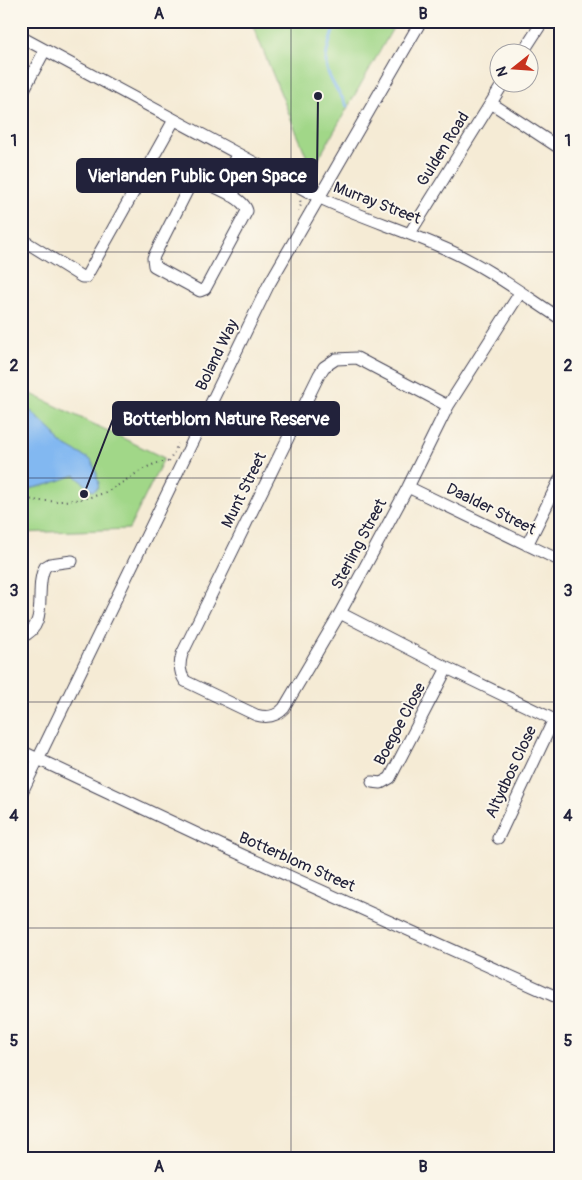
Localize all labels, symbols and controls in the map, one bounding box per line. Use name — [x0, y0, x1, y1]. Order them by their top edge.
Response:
text: A — [154, 4, 165, 24]
text: B — [418, 4, 428, 24]
north arrow — [490, 42, 540, 92]
text: N — [493, 65, 512, 79]
street label: Gulden Road — [412, 108, 474, 190]
text: 1 — [11, 131, 17, 151]
text: 1 — [565, 131, 571, 151]
callout: Vierlanden Public Open Space — [77, 159, 317, 192]
text: Vierlanden Public Open Space — [87, 165, 308, 188]
street label: Murray Street — [330, 177, 424, 229]
street label: Boland Way — [191, 316, 243, 394]
text: 2 — [10, 356, 19, 376]
text: 2 — [564, 356, 573, 376]
callout: Botterblom Nature Reserve — [113, 402, 339, 435]
text: Botterblom Nature Reserve — [123, 408, 330, 431]
street label: Munt Street — [217, 448, 271, 531]
street label: Daalder Street — [443, 479, 540, 540]
street label: Sterling Street — [327, 495, 392, 593]
text: 3 — [10, 581, 19, 601]
text: 3 — [564, 581, 573, 601]
street label: Boegoe Close — [370, 679, 430, 769]
street label: Altydbos Close — [481, 722, 541, 821]
text: 4 — [9, 806, 19, 826]
text: 4 — [563, 806, 573, 826]
street label: Botterblom Street — [236, 827, 359, 897]
text: 5 — [10, 1031, 19, 1051]
text: 5 — [564, 1031, 573, 1051]
text: A — [154, 1157, 165, 1177]
text: B — [418, 1157, 428, 1177]

